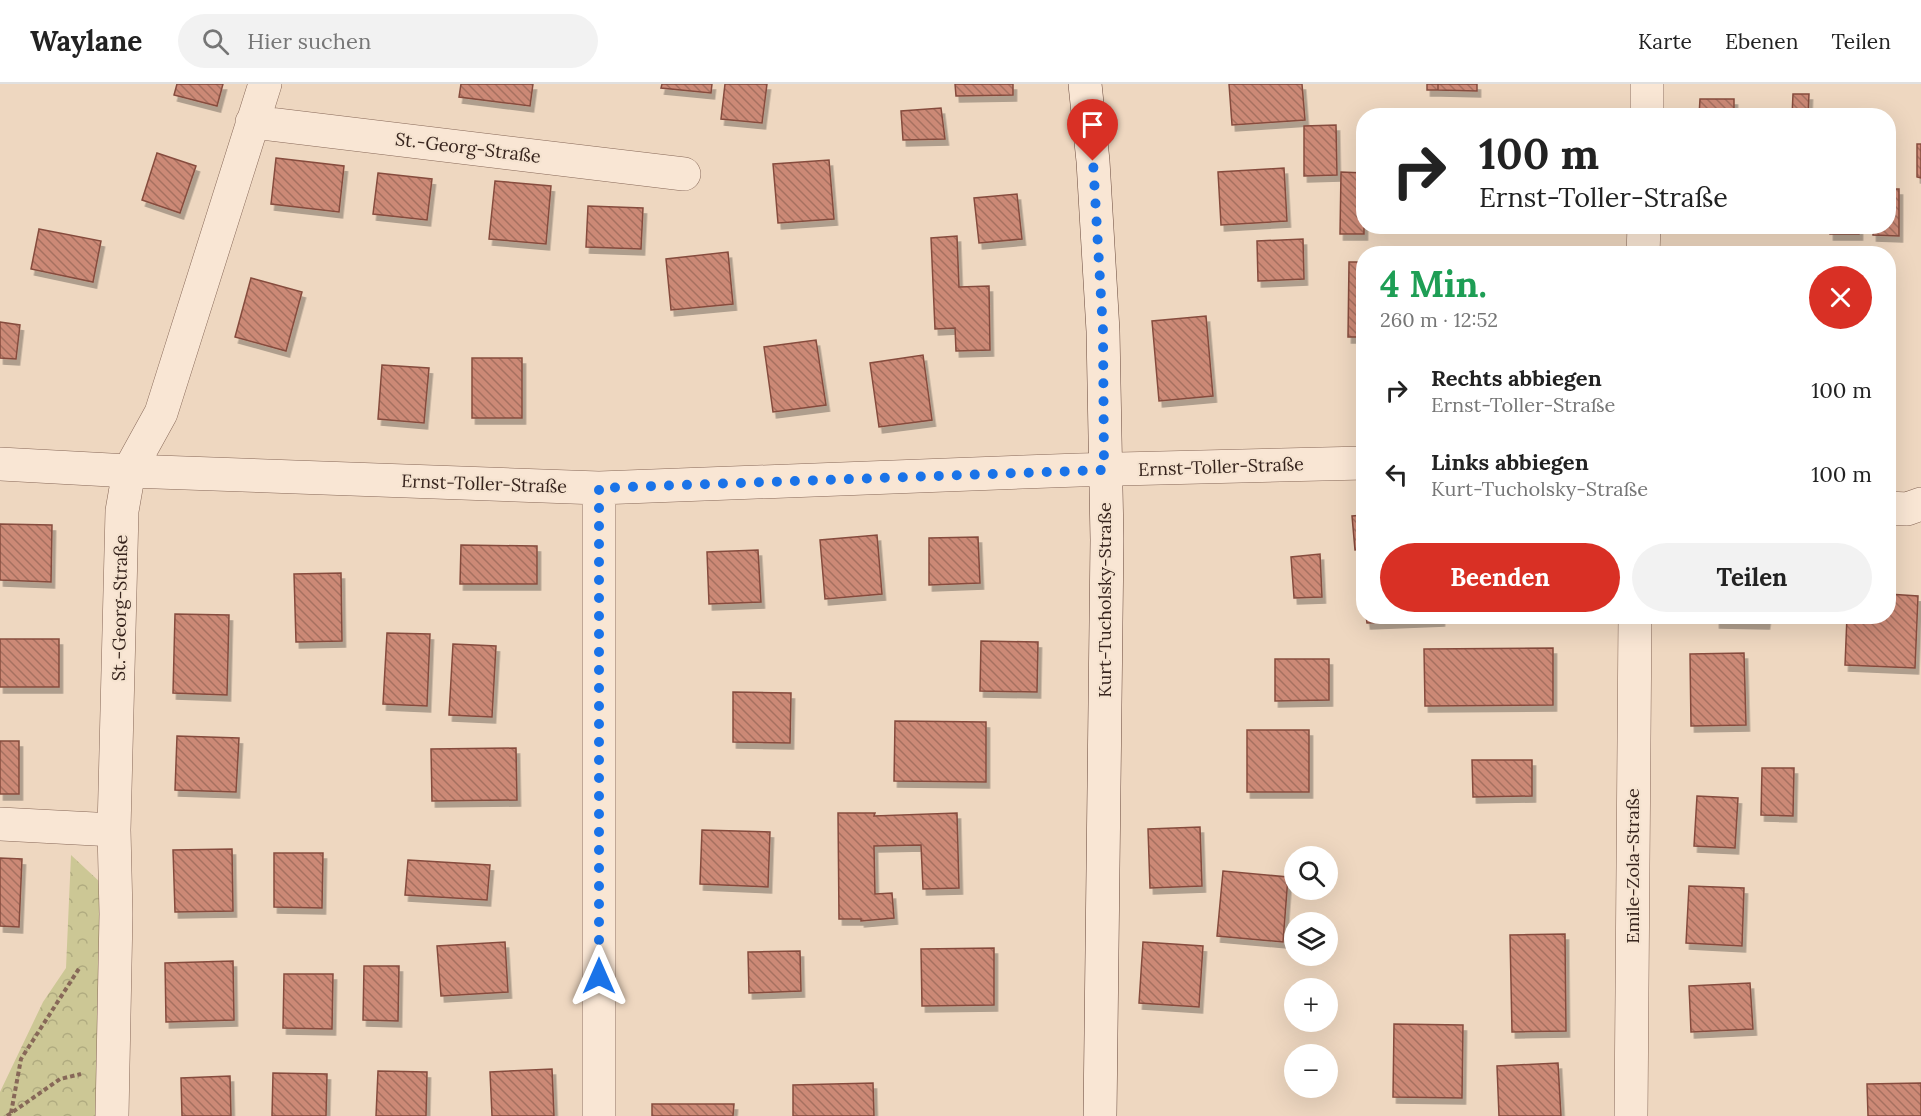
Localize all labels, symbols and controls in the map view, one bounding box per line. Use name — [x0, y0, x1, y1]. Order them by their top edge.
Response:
search box — [178, 14, 598, 68]
text: Waylane — [30, 23, 142, 59]
icon: search — [199, 25, 232, 58]
text: Hier suchen — [247, 27, 371, 55]
text: Karte — [1638, 28, 1692, 55]
text: Ebenen — [1725, 28, 1798, 55]
text: Teilen — [1831, 28, 1891, 55]
pin — [1067, 99, 1118, 161]
icon: arrive — [1076, 108, 1109, 141]
street label: St.-Georg-Straße — [394, 127, 542, 168]
text: 100 m — [1479, 127, 1599, 181]
icon: right — [1380, 132, 1458, 210]
text: Ernst-Toller-Straße — [1479, 180, 1728, 214]
text: 4 Min. — [1380, 261, 1487, 307]
button: close — [1809, 266, 1872, 329]
text: 260 m · 12:52 — [1380, 307, 1498, 332]
text: Rechts abbiegen — [1431, 364, 1602, 392]
icon: right — [1380, 374, 1413, 407]
text: 100 m — [1811, 376, 1872, 404]
text: Ernst-Toller-Straße — [1431, 392, 1615, 417]
text: Links abbiegen — [1431, 448, 1589, 476]
street label: Ernst-Toller-Straße — [1138, 452, 1304, 481]
icon: left — [1380, 458, 1413, 491]
text: 100 m — [1811, 460, 1872, 488]
street label: Ernst-Toller-Straße — [401, 469, 568, 498]
text: Kurt-Tucholsky-Straße — [1431, 476, 1648, 501]
street label: Kurt-Tucholsky-Straße — [1093, 502, 1116, 698]
street label: St.-Georg-Straße — [107, 534, 132, 681]
button: Beenden — [1380, 543, 1620, 612]
button: Teilen — [1632, 543, 1872, 612]
street label: Emile-Zola-Straße — [1621, 788, 1644, 944]
map controls — [1284, 846, 1338, 1098]
button: search — [1284, 846, 1338, 900]
button: layers — [1284, 912, 1338, 966]
position arrow — [567, 944, 631, 1008]
button: + — [1284, 978, 1338, 1032]
button: − — [1284, 1044, 1338, 1098]

